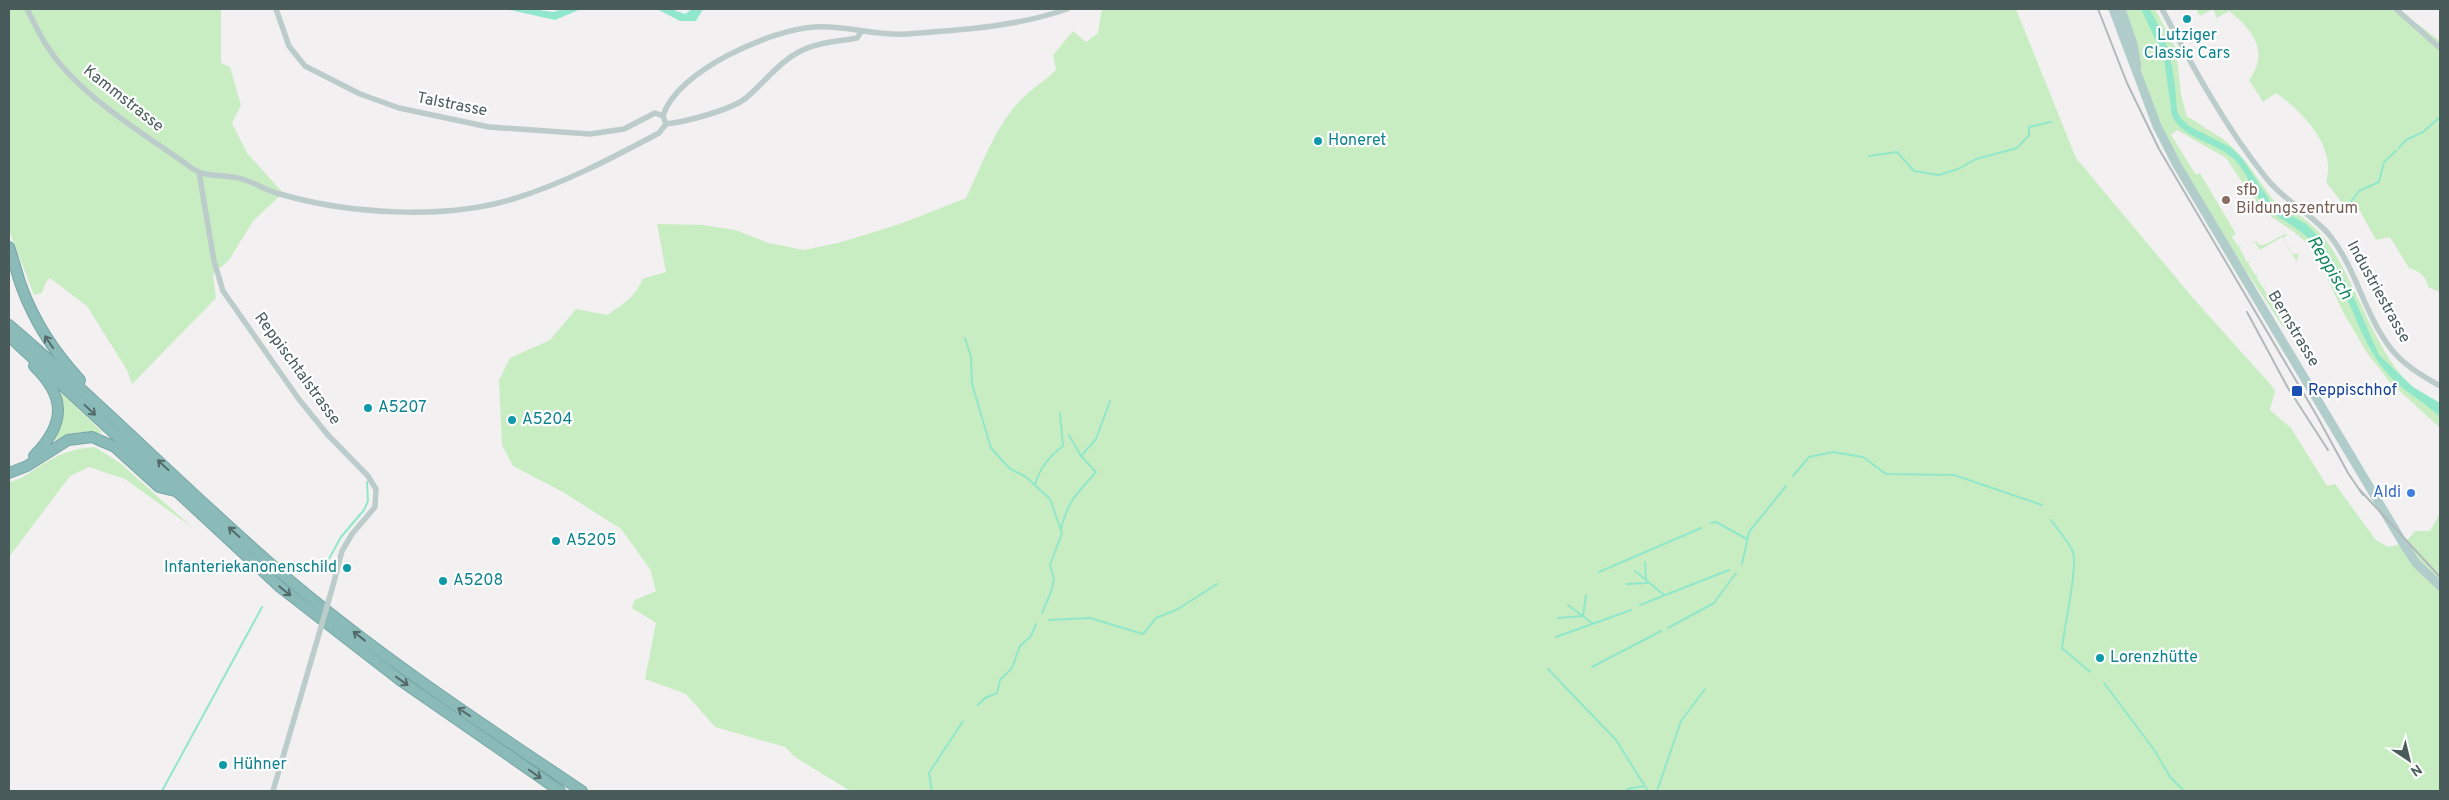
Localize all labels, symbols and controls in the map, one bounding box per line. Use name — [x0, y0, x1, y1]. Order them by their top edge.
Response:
marker: Lutziger Classic Cars — [2181, 13, 2193, 25]
place label: Lutziger Classic Cars — [2144, 26, 2230, 64]
street label: Kammstrasse — [79, 61, 167, 137]
street label: Talstrasse — [415, 88, 489, 122]
place label: Honeret — [1328, 131, 1386, 151]
marker: Honeret — [1312, 135, 1324, 147]
place label: sfb Bildungszentrum — [2236, 181, 2358, 219]
marker: sfb Bildungszentrum — [2220, 194, 2232, 206]
water label: Reppisch — [2301, 232, 2357, 304]
street label: Industriestrasse — [2342, 237, 2414, 347]
street label: Bernstrasse — [2263, 287, 2323, 371]
street label: Reppischtalstrasse — [249, 309, 345, 429]
one-way arrow — [44, 335, 54, 349]
place label: Reppischhof — [2308, 381, 2397, 401]
marker: Reppischhof — [2290, 384, 2304, 398]
place label: A5207 — [378, 398, 427, 418]
marker: A5207 — [362, 402, 374, 414]
one-way arrow — [83, 404, 96, 416]
place label: A5204 — [522, 410, 573, 430]
marker: A5204 — [506, 414, 518, 426]
one-way arrow — [156, 459, 169, 471]
place label: Aldi — [2373, 483, 2401, 503]
marker: Aldi — [2405, 487, 2417, 499]
one-way arrow — [228, 526, 241, 538]
place label: A5205 — [566, 531, 617, 551]
marker: A5205 — [550, 535, 562, 547]
place label: Infanteriekanonenschild — [164, 558, 337, 578]
marker: Infanteriekanonenschild — [341, 562, 353, 574]
place label: A5208 — [453, 571, 503, 591]
marker: A5208 — [437, 575, 449, 587]
one-way arrow — [278, 585, 291, 596]
one-way arrow — [352, 631, 366, 641]
place label: Lorenzhütte — [2110, 648, 2198, 668]
marker: Lorenzhütte — [2094, 652, 2106, 664]
one-way arrow — [395, 676, 408, 687]
one-way arrow — [457, 707, 471, 717]
north arrow — [2384, 735, 2434, 785]
place label: Hühner — [233, 755, 287, 775]
marker: Hühner — [217, 759, 229, 771]
text: N — [2407, 760, 2425, 779]
one-way arrow — [528, 769, 542, 779]

